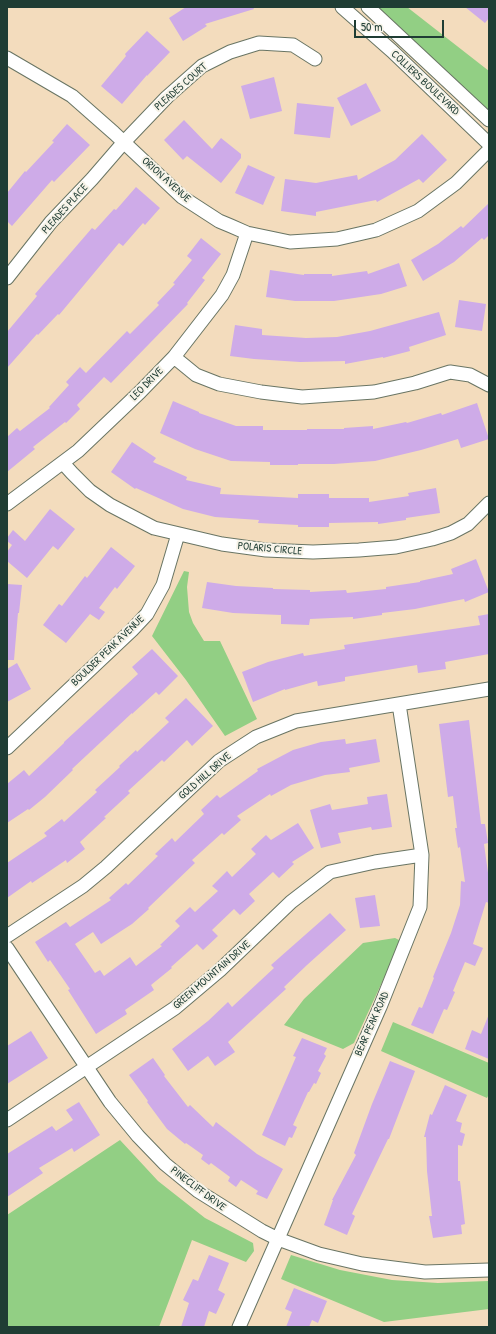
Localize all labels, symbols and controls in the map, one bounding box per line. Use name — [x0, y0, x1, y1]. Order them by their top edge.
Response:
scale bar — [356, 12, 446, 38]
text: 50 m — [361, 18, 382, 35]
street label: COLLIERS BOULEVARD — [388, 48, 462, 118]
street label: PLEADES COURT — [152, 60, 210, 114]
street label: ORION AVENUE — [139, 155, 193, 205]
street label: PLEADES PLACE — [39, 181, 91, 237]
street label: LEO DRIVE — [128, 365, 166, 403]
street label: POLARIS CIRCLE — [237, 540, 303, 558]
street label: BOULDER PEAK AVENUE — [69, 613, 147, 689]
street label: GOLD HILL DRIVE — [176, 750, 234, 802]
street label: GREEN MOUNTAIN DRIVE — [171, 938, 253, 1012]
street label: BEAR PEAK ROAD — [352, 990, 392, 1058]
street label: PINECLIFF DRIVE — [168, 1164, 228, 1214]

